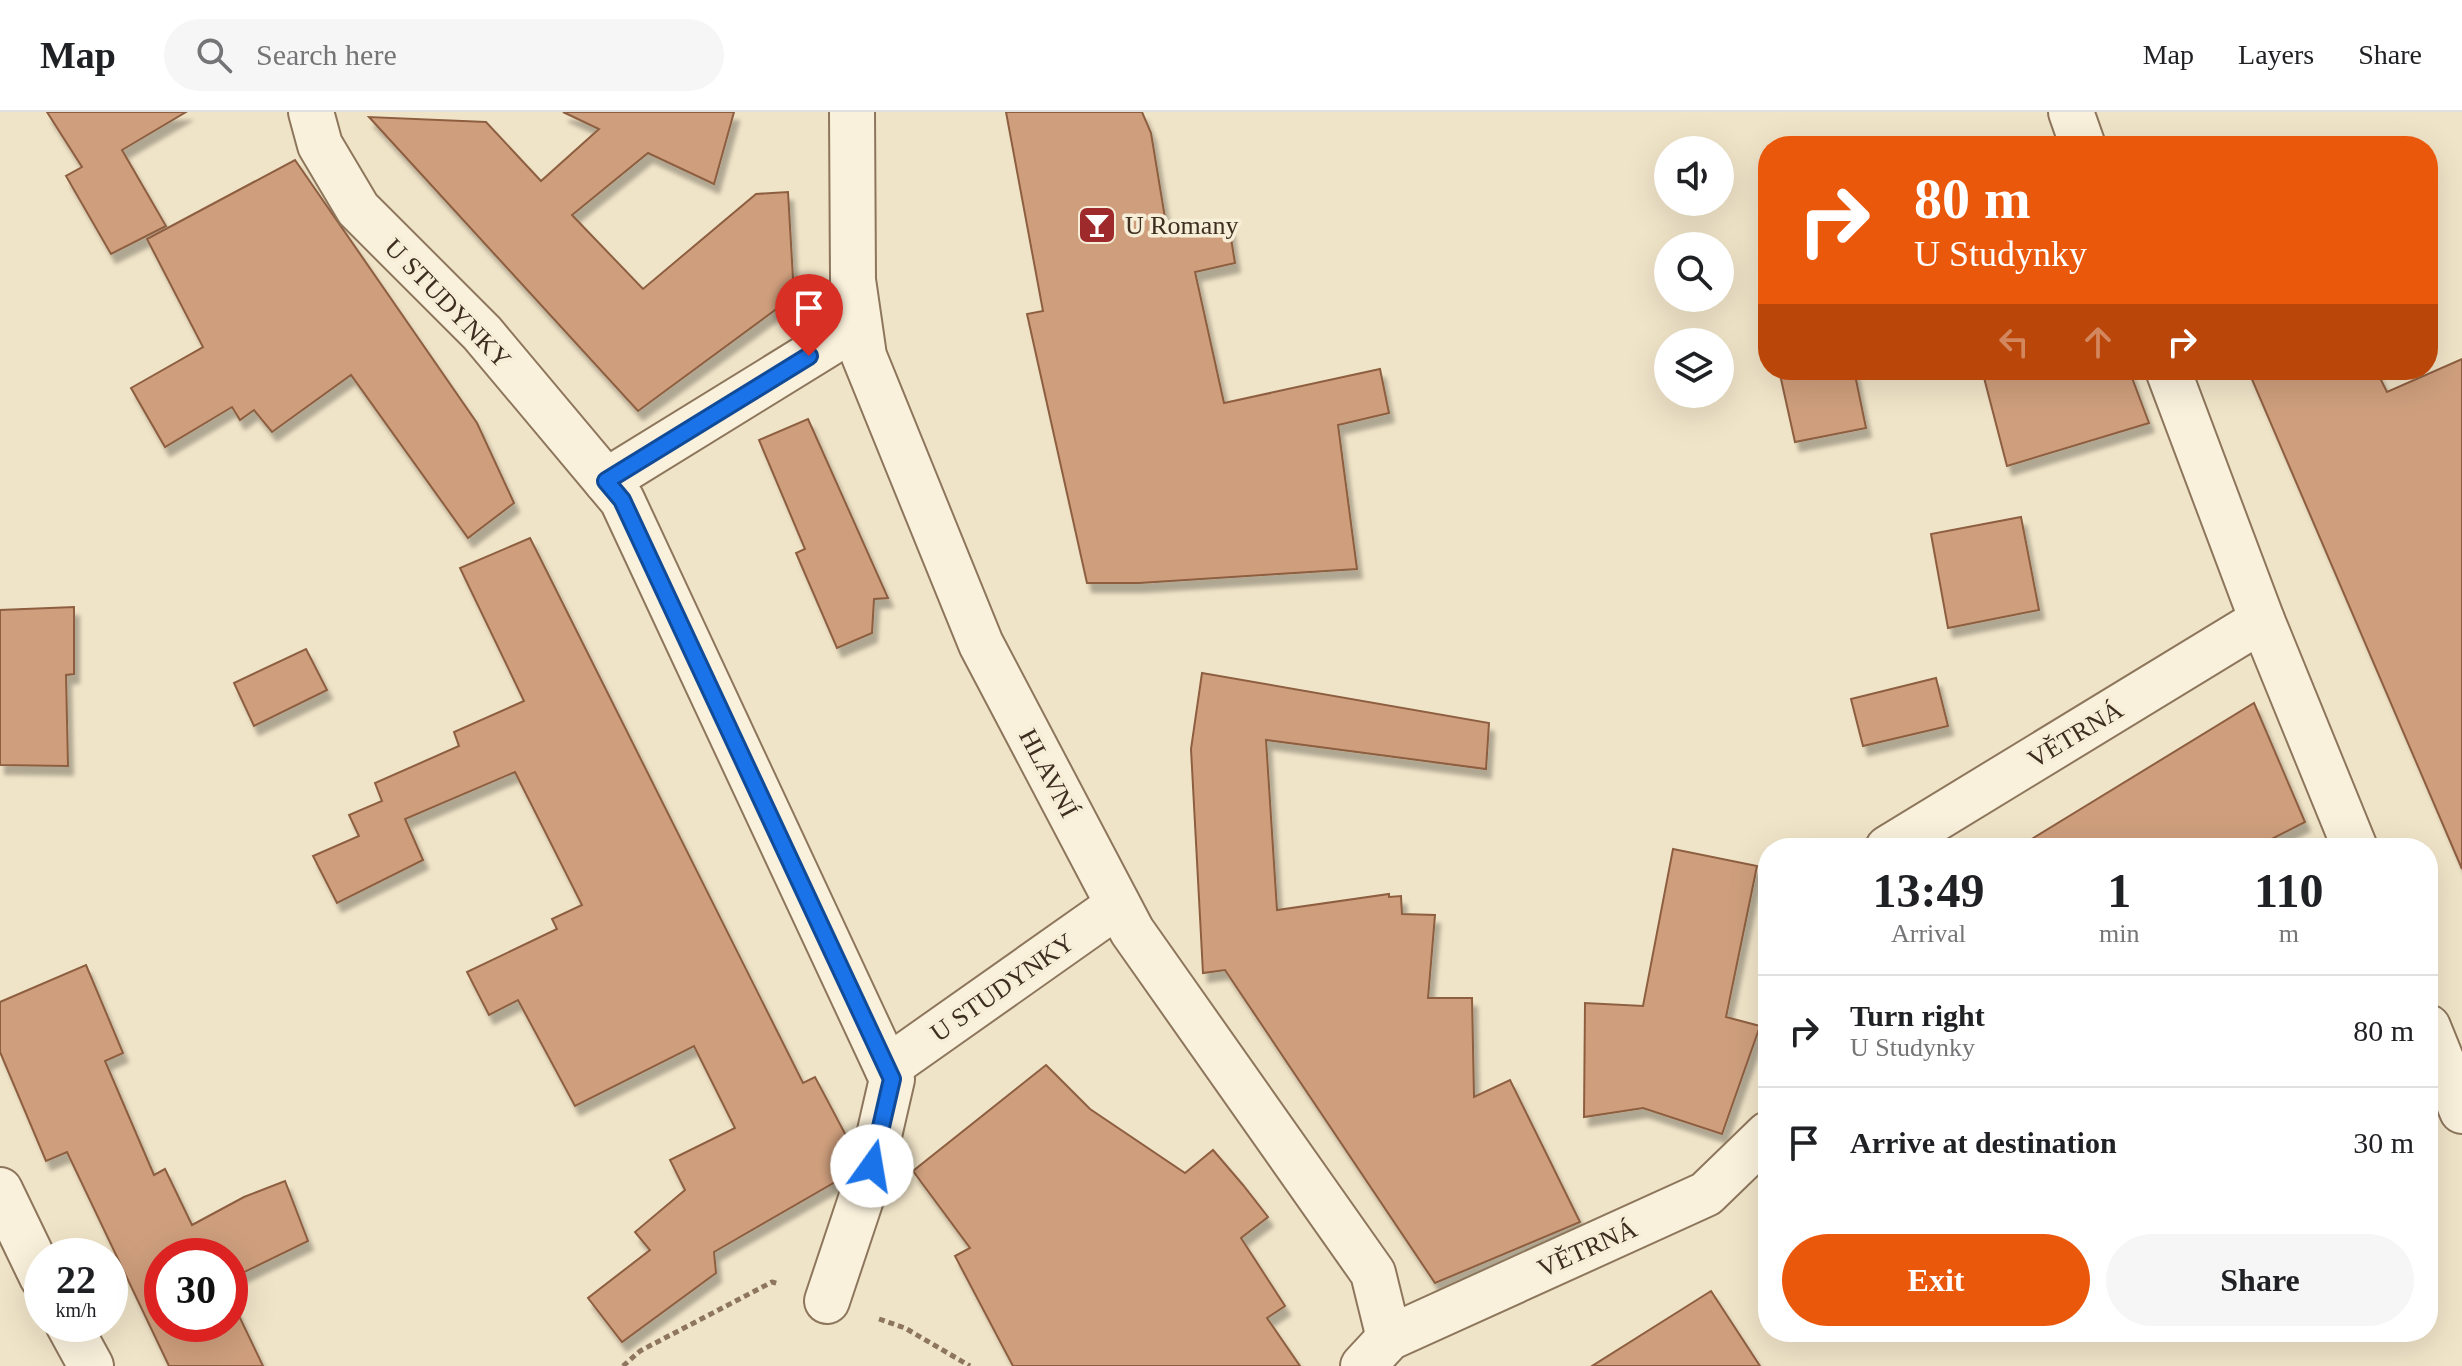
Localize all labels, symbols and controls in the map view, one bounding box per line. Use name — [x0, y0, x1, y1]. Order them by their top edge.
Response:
search box — [164, 19, 724, 91]
icon: search — [192, 33, 236, 77]
text: Map — [40, 34, 116, 76]
text: Search here — [256, 38, 397, 71]
text: Map — [2143, 39, 2194, 70]
text: Layers — [2238, 39, 2314, 70]
text: Share — [2358, 39, 2422, 70]
map controls — [1654, 136, 1734, 408]
button: sound — [1654, 136, 1734, 216]
icon: right — [1782, 168, 1886, 272]
text: 80 m — [1914, 168, 2031, 230]
bar icon: U Romany — [1076, 204, 1118, 246]
place label: U Romany — [1125, 211, 1238, 240]
button: search — [1654, 232, 1734, 312]
street label: U STUDYNKY — [379, 233, 517, 374]
text: U Studynky — [1914, 234, 2087, 274]
pin — [775, 274, 843, 356]
icon: arrive — [787, 286, 831, 330]
icon: left — [1992, 320, 2036, 364]
icon: ahead — [2076, 320, 2120, 364]
icon: right — [2160, 320, 2204, 364]
button: layers — [1654, 328, 1734, 408]
street label: VĚTRNÁ — [2023, 695, 2128, 774]
street label: HLAVNÍ — [1013, 724, 1084, 823]
text: 13:49 — [1873, 864, 1985, 917]
text: 1 — [2107, 864, 2131, 917]
text: 110 — [2254, 864, 2323, 917]
text: Arrival — [1891, 919, 1966, 948]
text: min — [2099, 919, 2140, 948]
text: m — [2279, 919, 2299, 948]
street label: U STUDYNKY — [925, 927, 1080, 1048]
text: Turn right — [1850, 999, 1985, 1032]
icon: right — [1782, 1009, 1826, 1053]
text: 80 m — [2353, 1014, 2414, 1047]
text: U Studynky — [1850, 1033, 1975, 1062]
icon: arrive — [1782, 1121, 1826, 1165]
position arrow — [830, 1124, 914, 1208]
text: Arrive at destination — [1850, 1126, 2117, 1159]
text: 30 m — [2353, 1126, 2414, 1159]
street label: VĚTRNÁ — [1533, 1214, 1641, 1283]
button: Exit — [1782, 1234, 2090, 1326]
button: Share — [2106, 1234, 2414, 1326]
speed limit sign: 30 — [144, 1238, 248, 1342]
text: 22 — [56, 1257, 96, 1302]
text: km/h — [55, 1299, 97, 1321]

